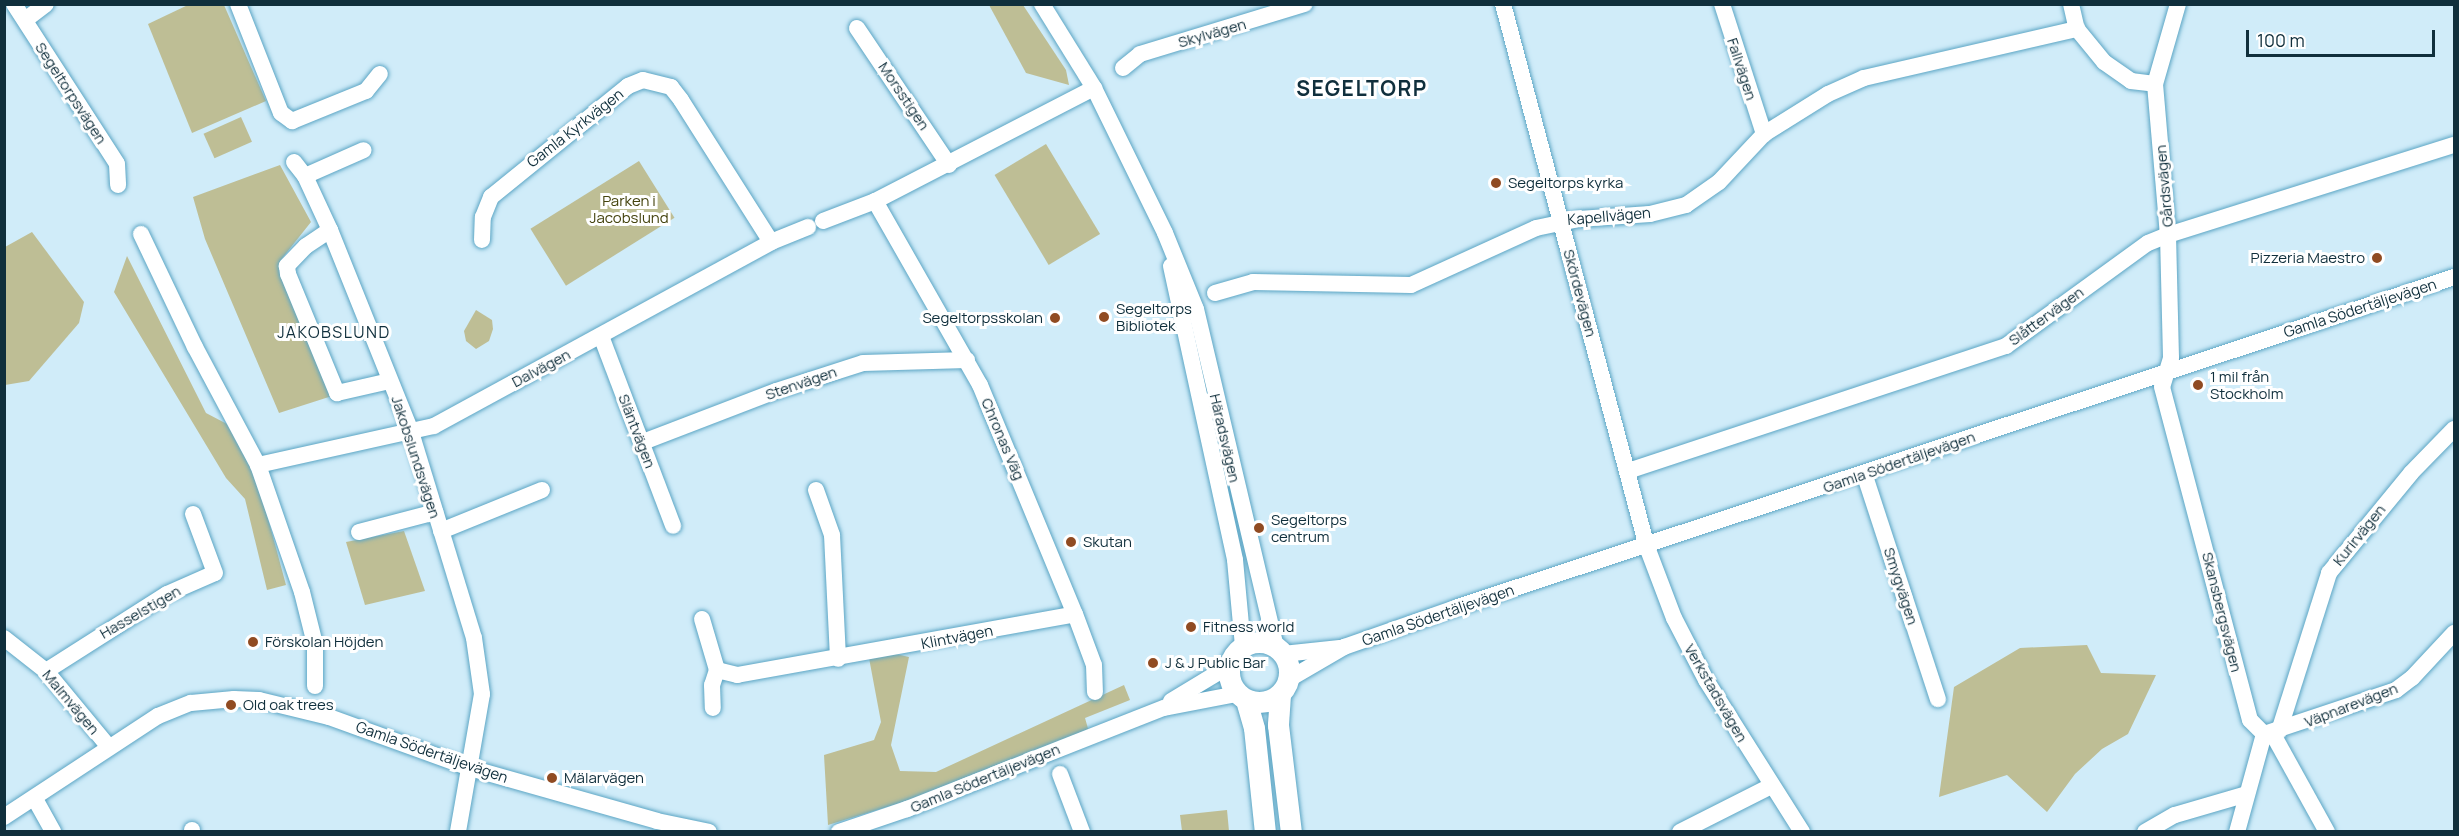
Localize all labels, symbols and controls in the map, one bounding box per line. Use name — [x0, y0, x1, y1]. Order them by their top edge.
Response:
street label: Skylvägen — [1176, 15, 1248, 51]
scale bar — [2249, 18, 2438, 56]
text: 100 m — [2257, 28, 2305, 52]
street label: Fallvägen — [1723, 36, 1761, 102]
street label: Segeltorpsvägen — [31, 39, 111, 147]
street label: Morsstigen — [875, 59, 933, 133]
district label: SEGELTORP — [1296, 75, 1428, 101]
street label: Gamla Kyrkvägen — [523, 85, 627, 171]
street label: Gårdsvägen — [2151, 144, 2177, 228]
place label: Segeltorps kyrka — [1508, 174, 1623, 192]
marker: Segeltorps kyrka — [1489, 176, 1503, 190]
park label: Parken i Jacobslund — [589, 191, 669, 226]
street label: Kapellvägen — [1567, 203, 1651, 229]
street label: Skördevägen — [1560, 247, 1600, 339]
place label: Pizzeria Maestro — [2250, 249, 2365, 267]
marker: Pizzeria Maestro — [2370, 251, 2384, 265]
street label: Gamla Södertäljevägen — [2281, 275, 2439, 341]
street label: Slåttervägen — [2005, 283, 2087, 349]
place label: Segeltorps Bibliotek — [1116, 299, 1192, 334]
place label: Segeltorpsskolan — [922, 309, 1043, 327]
marker: Segeltorps Bibliotek — [1097, 310, 1111, 324]
marker: Segeltorpsskolan — [1048, 311, 1062, 325]
district label: JAKOBSLUND — [277, 322, 391, 342]
street label: Dalvägen — [509, 345, 573, 391]
street label: Stenvägen — [763, 362, 839, 404]
place label: 1 mil från Stockholm — [2210, 367, 2284, 402]
marker: 1 mil från Stockholm — [2191, 378, 2205, 392]
street label: Släntvägen — [615, 391, 659, 471]
street label: Häradsvägen — [1206, 392, 1244, 484]
street label: Jakobslundsvägen — [388, 393, 444, 521]
street label: Chronas Väg — [978, 395, 1028, 483]
street label: Gamla Södertäljevägen — [1821, 428, 1977, 496]
street label: Kurirvägen — [2329, 501, 2389, 569]
place label: Segeltorps centrum — [1271, 510, 1347, 545]
marker: Segeltorps centrum — [1252, 521, 1266, 535]
place label: Skutan — [1083, 533, 1132, 551]
marker: Skutan — [1064, 535, 1078, 549]
street label: Smygvägen — [1880, 545, 1922, 627]
street label: Skansbergsvägen — [2198, 550, 2246, 674]
street label: Gamla Södertäljevägen — [1360, 581, 1516, 649]
street label: Hasselstigen — [96, 582, 184, 642]
place label: Fitness world — [1203, 618, 1294, 636]
marker: Fitness world — [1184, 620, 1198, 634]
street label: Klintvägen — [920, 621, 994, 653]
place label: Förskolan Höjden — [265, 633, 383, 651]
marker: Förskolan Höjden — [246, 635, 260, 649]
street label: Verkstadsvägen — [1681, 641, 1751, 745]
place label: J & J Public Bar — [1165, 654, 1266, 672]
marker: J & J Public Bar — [1146, 656, 1160, 670]
street label: Malmvägen — [39, 666, 103, 738]
street label: Väpnarevägen — [2302, 679, 2400, 731]
place label: Old oak trees — [243, 696, 334, 714]
marker: Old oak trees — [224, 698, 238, 712]
street label: Gamla Södertäljevägen — [354, 718, 510, 786]
street label: Gamla Södertäljevägen — [908, 740, 1062, 816]
place label: Mälarvägen — [564, 769, 644, 787]
marker: Mälarvägen — [545, 771, 559, 785]

